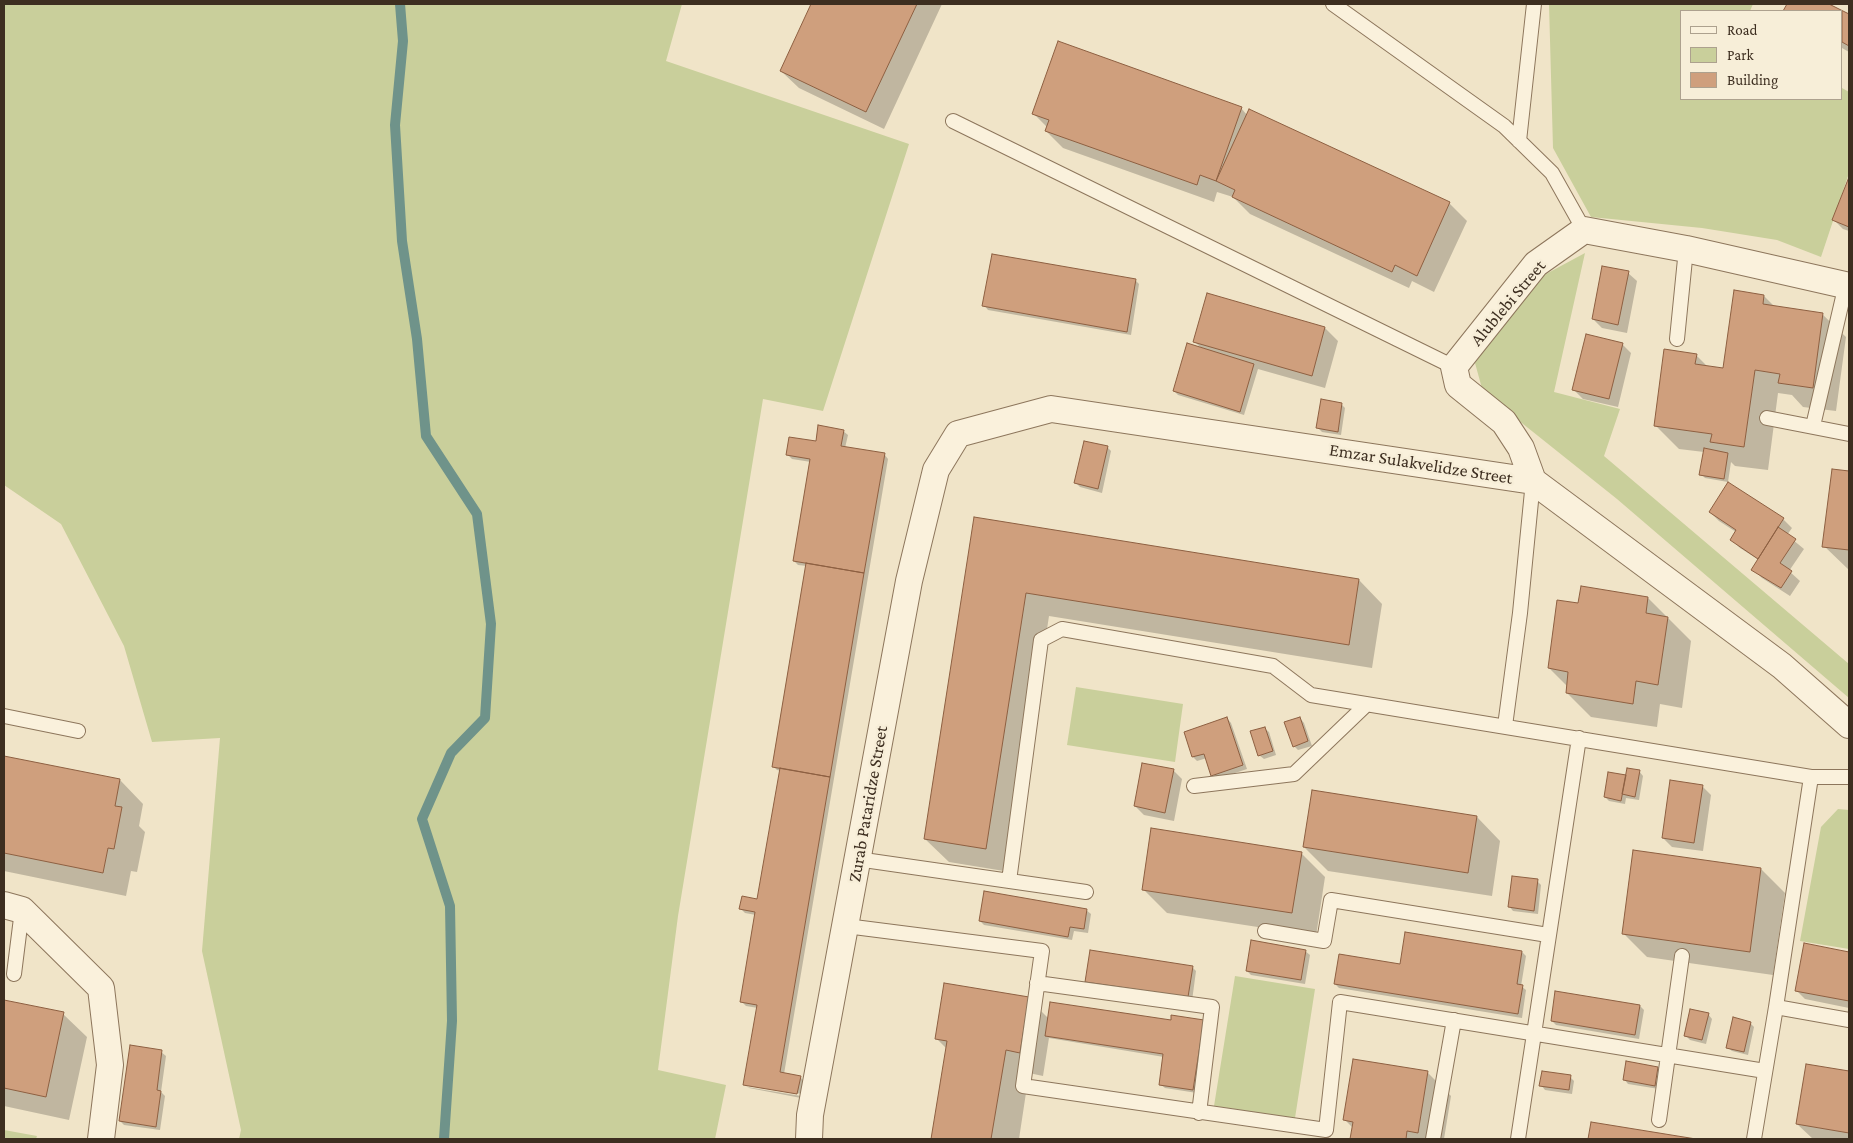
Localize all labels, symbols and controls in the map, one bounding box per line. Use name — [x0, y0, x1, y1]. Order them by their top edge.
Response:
legend — [1680, 10, 1843, 100]
text: Road — [1727, 22, 1757, 38]
text: Park — [1727, 47, 1754, 63]
text: Building — [1727, 72, 1778, 88]
street label: Alublebi Street — [1466, 256, 1550, 350]
street label: Emzar Sulakvelidze Street — [1328, 439, 1514, 489]
street label: Zurab Pataridze Street — [844, 724, 892, 884]

